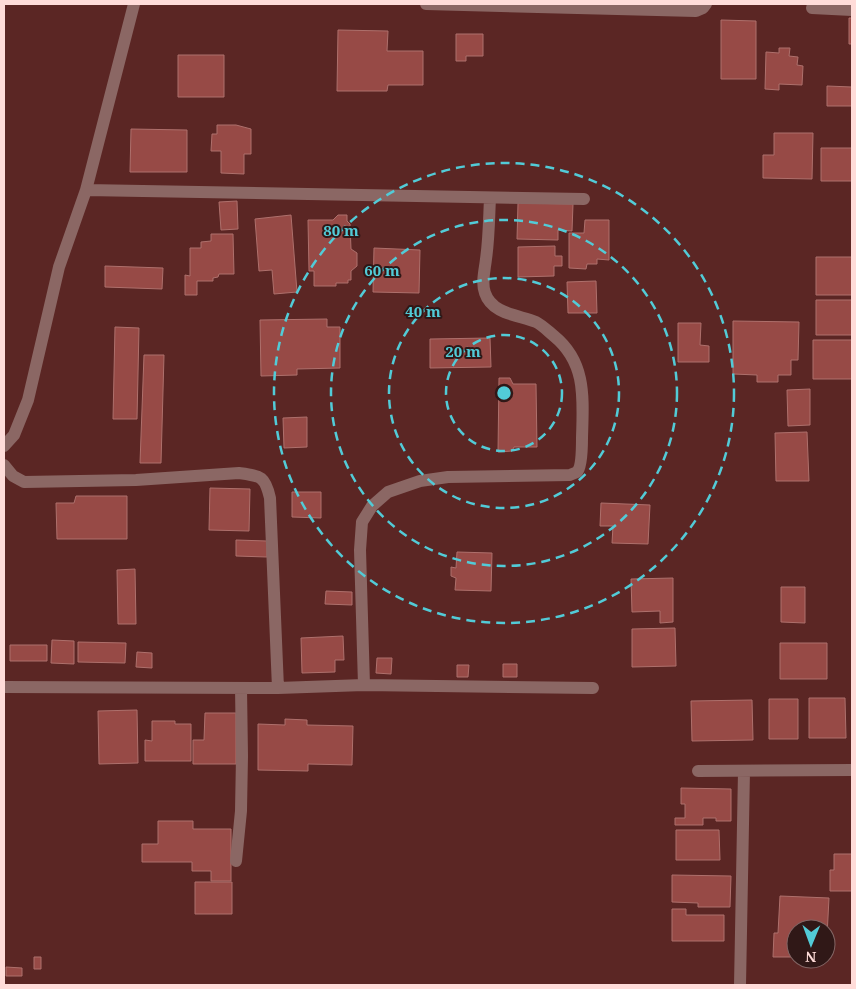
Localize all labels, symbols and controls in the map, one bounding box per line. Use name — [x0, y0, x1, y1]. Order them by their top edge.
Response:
text: 80 m — [323, 220, 359, 240]
text: 60 m — [364, 260, 400, 280]
text: 40 m — [405, 301, 441, 321]
text: 20 m — [445, 341, 481, 361]
centre of rings — [495, 384, 513, 402]
north arrow — [786, 919, 836, 969]
text: N — [805, 948, 816, 967]

